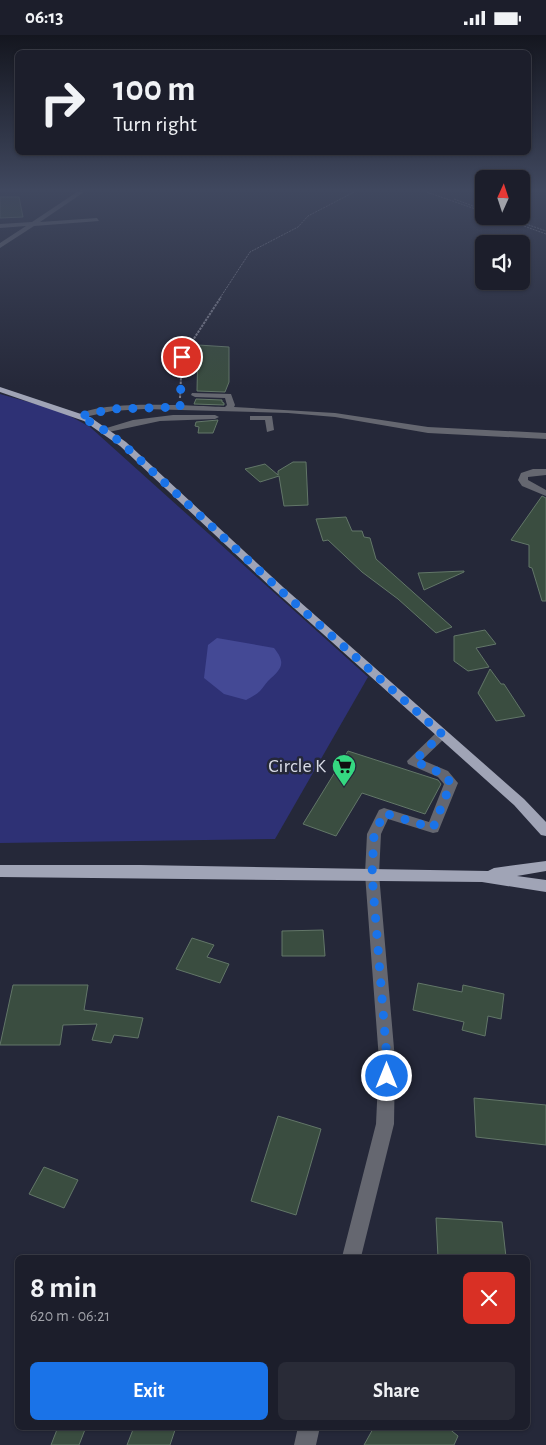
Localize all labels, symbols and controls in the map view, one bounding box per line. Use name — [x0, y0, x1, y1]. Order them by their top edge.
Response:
text: 06:13 — [25, 8, 63, 27]
icon: right — [30, 70, 95, 135]
text: 100 m — [113, 72, 196, 107]
text: Turn right — [113, 113, 197, 135]
north arrow — [475, 170, 530, 225]
map controls — [475, 170, 530, 290]
button: sound — [475, 235, 530, 290]
pin — [161, 336, 203, 378]
icon: arrive — [168, 343, 196, 371]
supermarket icon: Circle K — [331, 753, 357, 787]
place label: Circle K — [268, 756, 326, 776]
position arrow — [360, 1049, 412, 1101]
button: close — [463, 1272, 515, 1324]
text: 8 min — [30, 1273, 97, 1303]
text: 620 m · 06:21 — [30, 1308, 110, 1324]
button: Exit — [30, 1362, 268, 1420]
button: Share — [278, 1362, 515, 1420]

